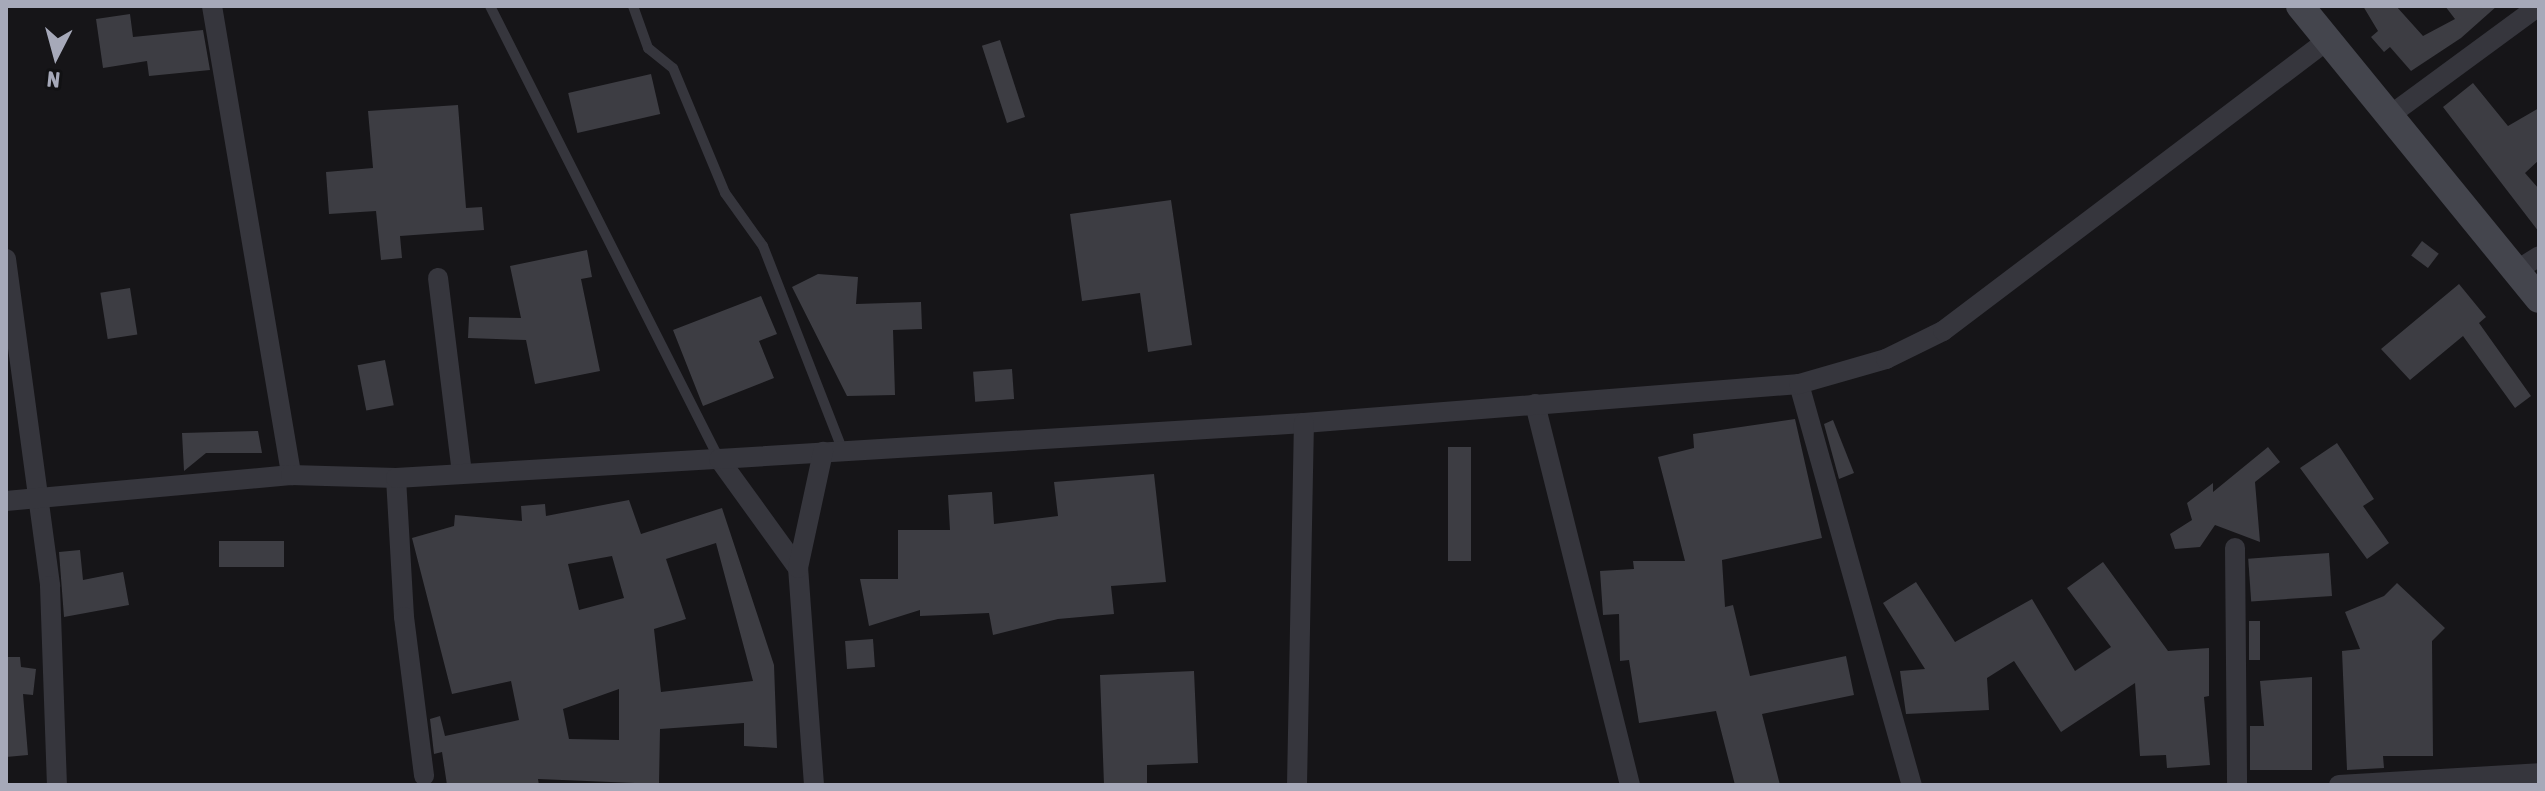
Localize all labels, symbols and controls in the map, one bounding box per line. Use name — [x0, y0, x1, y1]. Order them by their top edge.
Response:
north arrow — [16, 16, 96, 96]
text: N — [46, 66, 61, 93]

